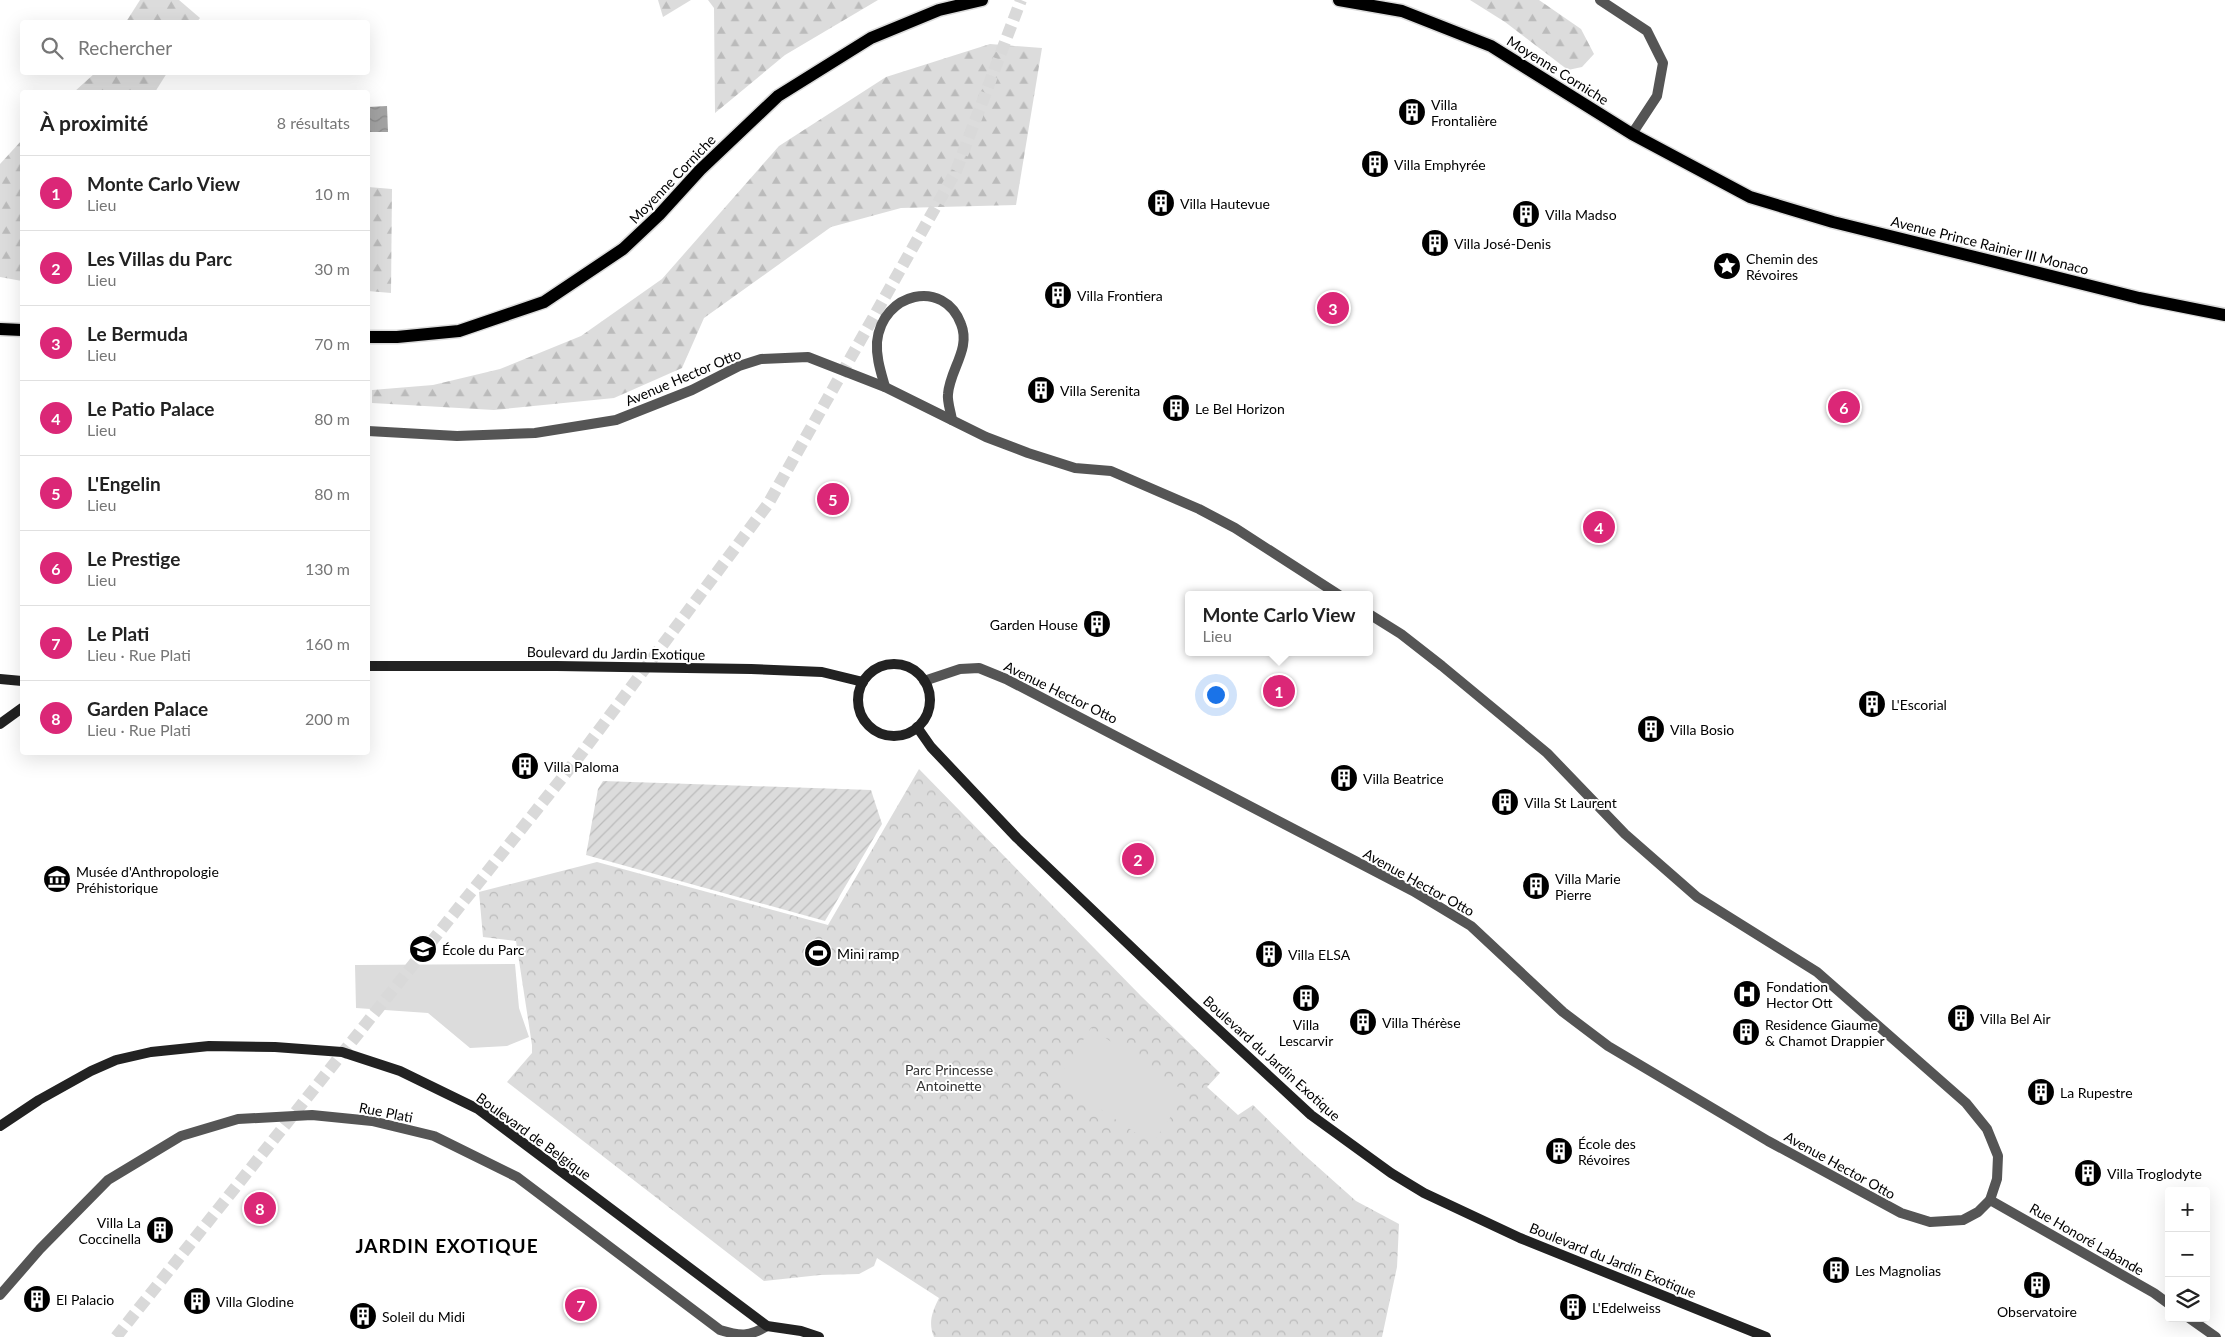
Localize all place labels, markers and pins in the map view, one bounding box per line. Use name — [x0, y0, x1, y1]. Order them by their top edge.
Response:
place label: Villa Frontalière — [1431, 96, 1497, 129]
building icon: Villa Frontalière — [1397, 97, 1427, 127]
building icon: Villa Emphyrée — [1360, 149, 1390, 179]
place label: Villa Emphyrée — [1394, 156, 1486, 173]
building icon: Villa Hautevue — [1146, 188, 1176, 218]
place label: Villa Hautevue — [1180, 195, 1270, 212]
building icon: Villa Madso — [1511, 199, 1541, 229]
place label: Villa Madso — [1545, 206, 1617, 223]
building icon: Villa José-Denis — [1420, 228, 1450, 258]
place label: Villa José-Denis — [1454, 235, 1551, 252]
place label: Chemin des Révoires — [1746, 250, 1818, 283]
place icon: Chemin des Révoires — [1712, 251, 1742, 281]
building icon: Villa Frontiera — [1043, 280, 1073, 310]
place label: Villa Frontiera — [1077, 287, 1163, 304]
pin: 3 — [1317, 289, 1349, 327]
building icon: Villa Serenita — [1026, 375, 1056, 405]
place label: Villa Serenita — [1060, 382, 1140, 399]
pin: 6 — [1828, 388, 1860, 426]
building icon: Le Bel Horizon — [1161, 393, 1191, 423]
place label: Le Bel Horizon — [1195, 400, 1285, 417]
pin: 5 — [817, 480, 849, 518]
pin: 4 — [1583, 508, 1615, 546]
building icon: Garden House — [1082, 609, 1112, 639]
place label: Garden House — [990, 616, 1078, 633]
pin: 1 — [1263, 672, 1295, 710]
building icon: L'Escorial — [1857, 689, 1887, 719]
place label: L'Escorial — [1891, 696, 1947, 713]
building icon: Villa Bosio — [1636, 714, 1666, 744]
place label: Villa Bosio — [1670, 721, 1734, 738]
building icon: Villa Paloma — [510, 751, 540, 781]
place label: Villa Paloma — [544, 758, 619, 775]
building icon: Villa Beatrice — [1329, 763, 1359, 793]
place label: Villa Beatrice — [1363, 770, 1444, 787]
building icon: Villa St Laurent — [1490, 787, 1520, 817]
place label: Villa St Laurent — [1524, 794, 1617, 811]
pin: 2 — [1122, 840, 1154, 878]
place label: Musée d'Anthropologie Préhistorique — [76, 863, 219, 896]
museum icon: Musée d'Anthropologie Préhistorique — [42, 864, 72, 894]
place label: Villa Marie Pierre — [1555, 870, 1621, 903]
building icon: Villa Marie Pierre — [1521, 871, 1551, 901]
school or university icon: École du Parc — [408, 934, 438, 964]
sports icon: Mini ramp — [803, 938, 833, 968]
building icon: Villa ELSA — [1254, 939, 1284, 969]
place label: École du Parc — [442, 941, 525, 958]
place label: Mini ramp — [837, 945, 899, 962]
place label: Villa ELSA — [1288, 946, 1351, 963]
place label: Fondation Hector Ott — [1766, 978, 1833, 1011]
hospital icon: Fondation Hector Ott — [1732, 979, 1762, 1009]
building icon: Villa Lescarvir — [1291, 983, 1321, 1013]
building icon: Villa Bel Air — [1946, 1003, 1976, 1033]
building icon: Villa Thérèse — [1348, 1007, 1378, 1037]
place label: Villa Bel Air — [1980, 1010, 2051, 1027]
place label: Villa Thérèse — [1382, 1014, 1461, 1031]
place label: Villa Lescarvir — [1279, 1016, 1333, 1049]
place label: Residence Giaume & Chamot Drappier — [1765, 1016, 1885, 1049]
building icon: Residence Giaume & Chamot Drappier — [1731, 1017, 1761, 1047]
building icon: La Rupestre — [2026, 1077, 2056, 1107]
place label: La Rupestre — [2060, 1084, 2133, 1101]
place label: École des Révoires — [1578, 1135, 1636, 1168]
building icon: École des Révoires — [1544, 1136, 1574, 1166]
building icon: Villa Troglodyte — [2073, 1158, 2103, 1188]
place label: Villa Troglodyte — [2107, 1165, 2202, 1182]
pin: 8 — [244, 1189, 276, 1227]
place label: Villa La Coccinella — [78, 1214, 141, 1247]
building icon: Villa La Coccinella — [145, 1215, 175, 1245]
building icon: Les Magnolias — [1821, 1255, 1851, 1285]
place label: Les Magnolias — [1855, 1262, 1941, 1279]
building icon: Observatoire — [2022, 1270, 2052, 1300]
building icon: El Palacio — [22, 1284, 52, 1314]
building icon: Villa Glodine — [182, 1286, 212, 1316]
pin: 7 — [565, 1286, 597, 1324]
place label: El Palacio — [56, 1291, 114, 1308]
building icon: L'Edelweiss — [1558, 1292, 1588, 1322]
place label: Villa Glodine — [216, 1293, 294, 1310]
place label: L'Edelweiss — [1592, 1299, 1661, 1316]
building icon: Soleil du Midi — [348, 1301, 378, 1331]
place label: Observatoire — [1997, 1303, 2077, 1320]
place label: Soleil du Midi — [382, 1308, 465, 1325]

